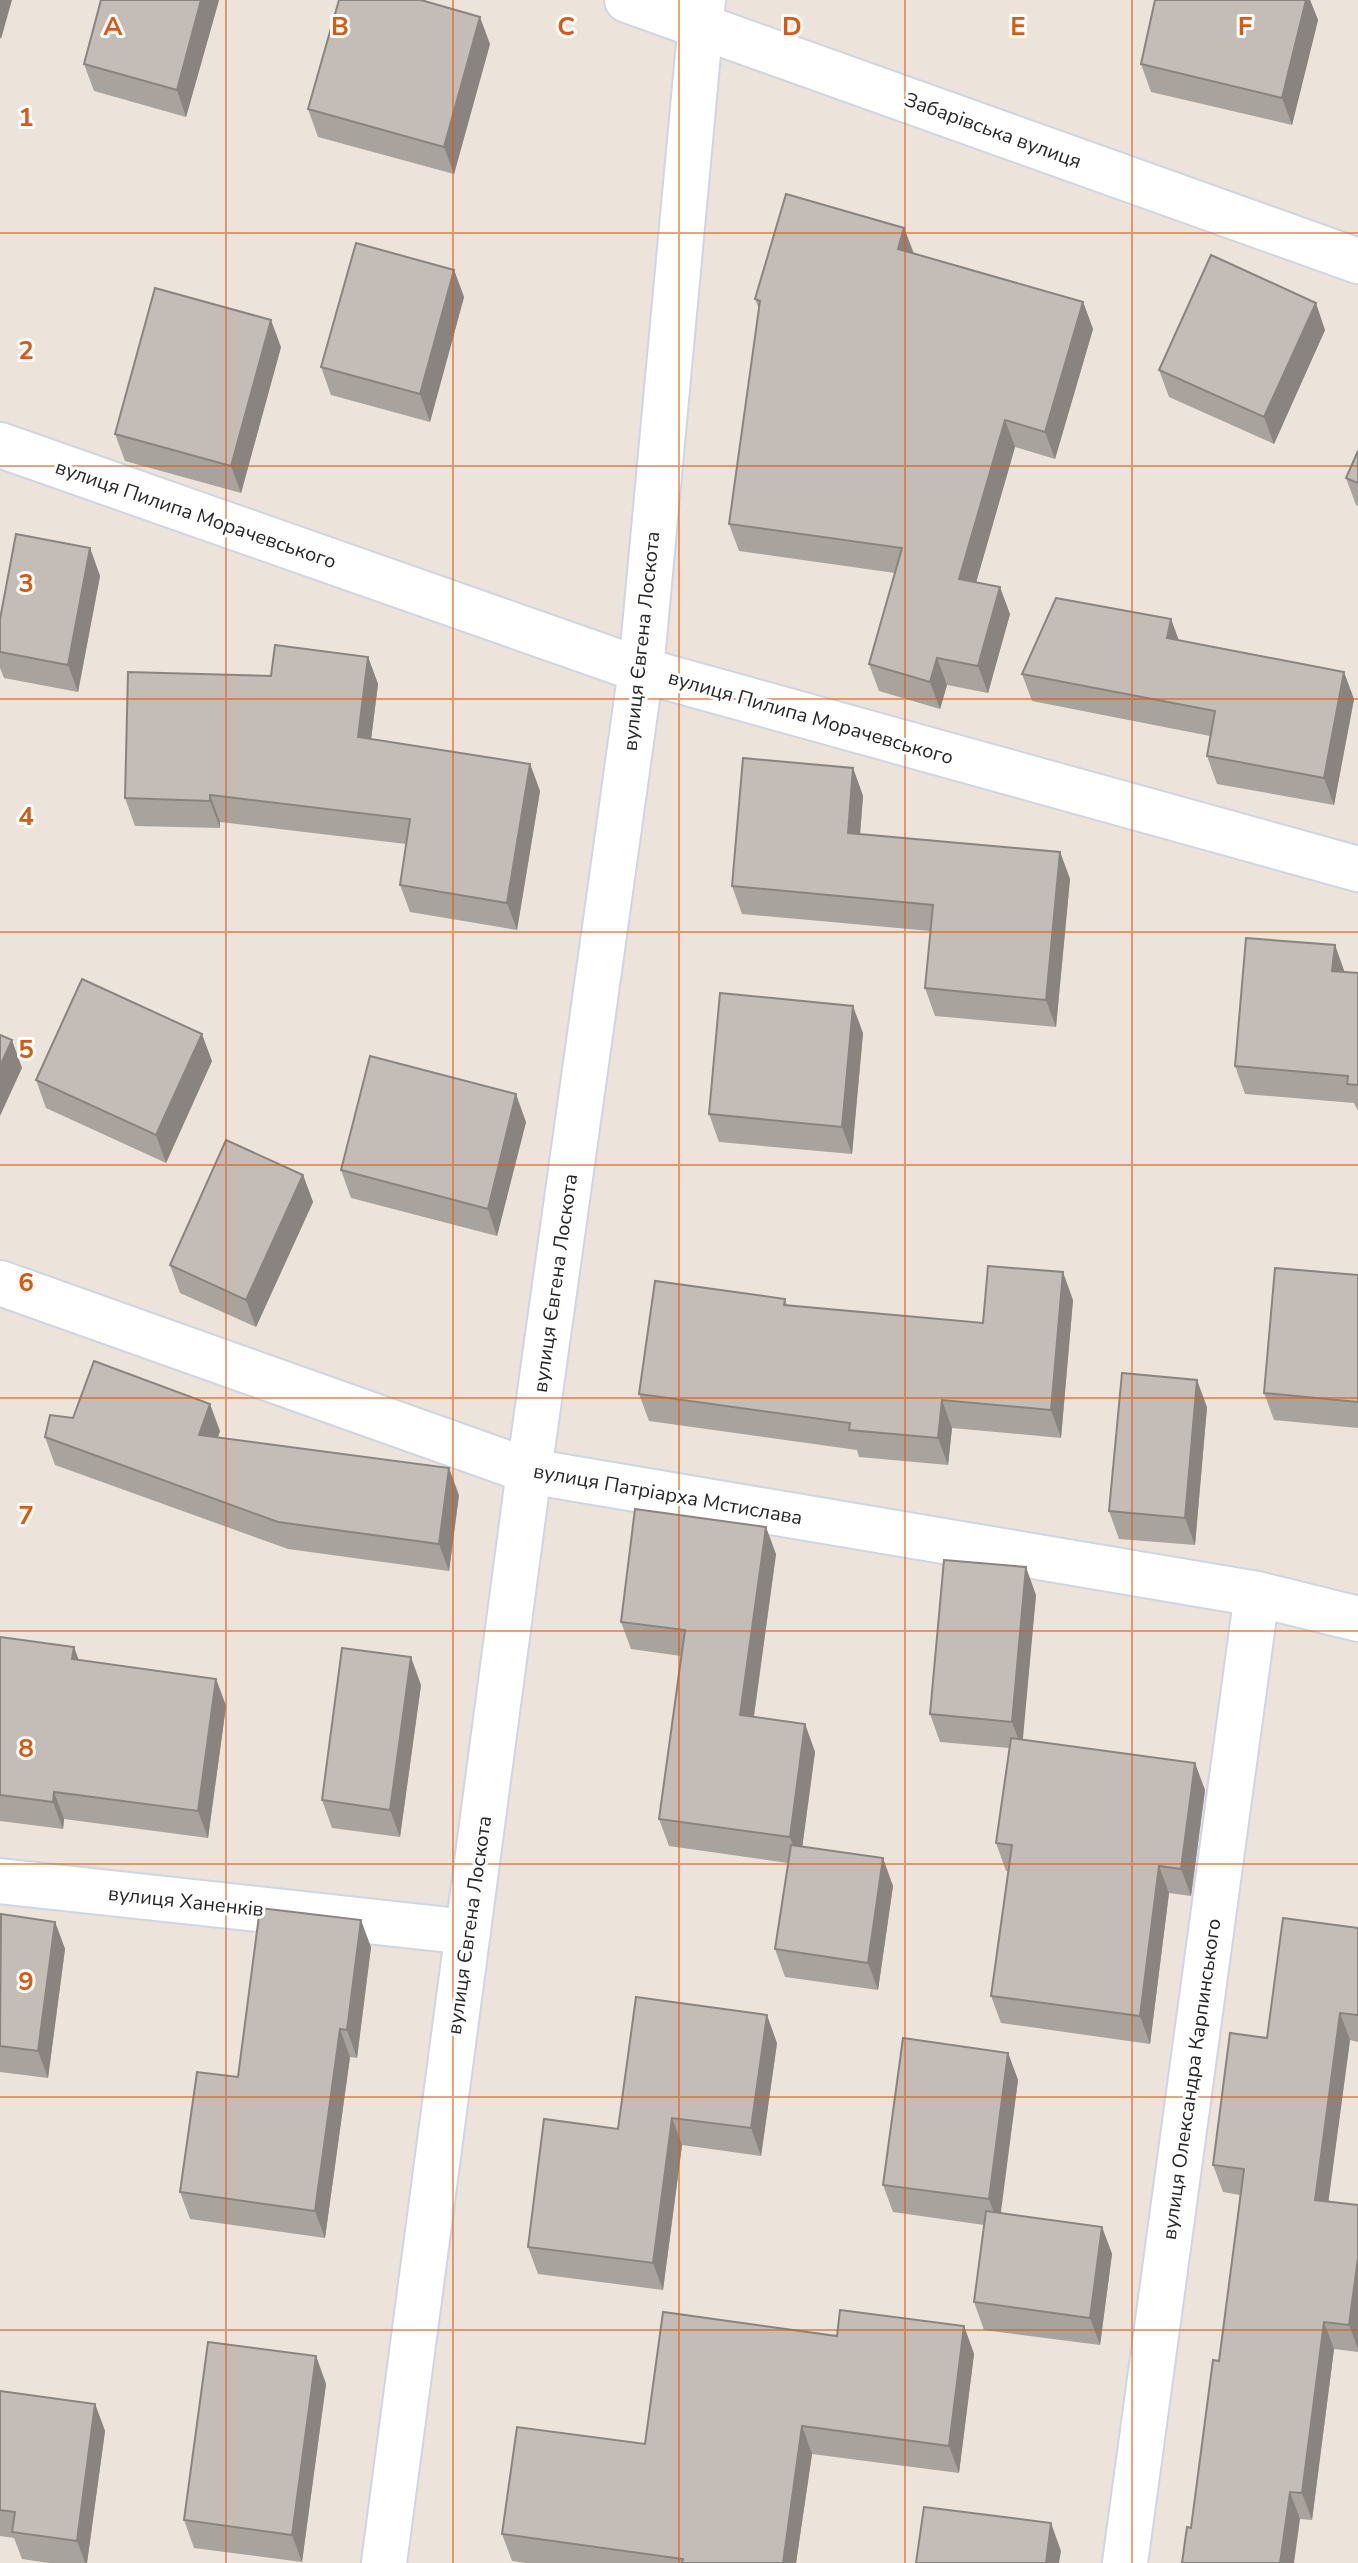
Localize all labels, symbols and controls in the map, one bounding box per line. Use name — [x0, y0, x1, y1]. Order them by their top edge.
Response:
text: A — [103, 9, 123, 44]
text: B — [331, 9, 349, 44]
text: C — [557, 9, 575, 44]
text: D — [782, 9, 802, 44]
text: E — [1010, 9, 1026, 44]
text: F — [1238, 9, 1252, 44]
street label: Забарівська вулиця — [900, 86, 1085, 175]
text: 1 — [18, 100, 34, 135]
text: 2 — [18, 333, 34, 368]
street label: вулиця Пилипа Морачевського — [52, 454, 340, 575]
street label: вулиця Євгена Лоскота — [617, 530, 666, 752]
text: 3 — [18, 566, 34, 601]
street label: вулиця Пилипа Морачевського — [665, 664, 957, 771]
text: 4 — [18, 799, 34, 834]
text: 5 — [18, 1032, 34, 1067]
street label: вулиця Євгена Лоскота — [527, 1172, 584, 1394]
text: 6 — [18, 1265, 34, 1300]
street label: вулиця Патріарха Мстислава — [531, 1458, 805, 1531]
text: 7 — [18, 1498, 34, 1533]
text: 8 — [18, 1731, 34, 1766]
street label: вулиця Євгена Лоскота — [441, 1814, 498, 2036]
street label: вулиця Ханенків — [107, 1880, 265, 1923]
street label: вулиця Олександра Карпинського — [1156, 1917, 1227, 2241]
text: 9 — [18, 1964, 34, 1999]

